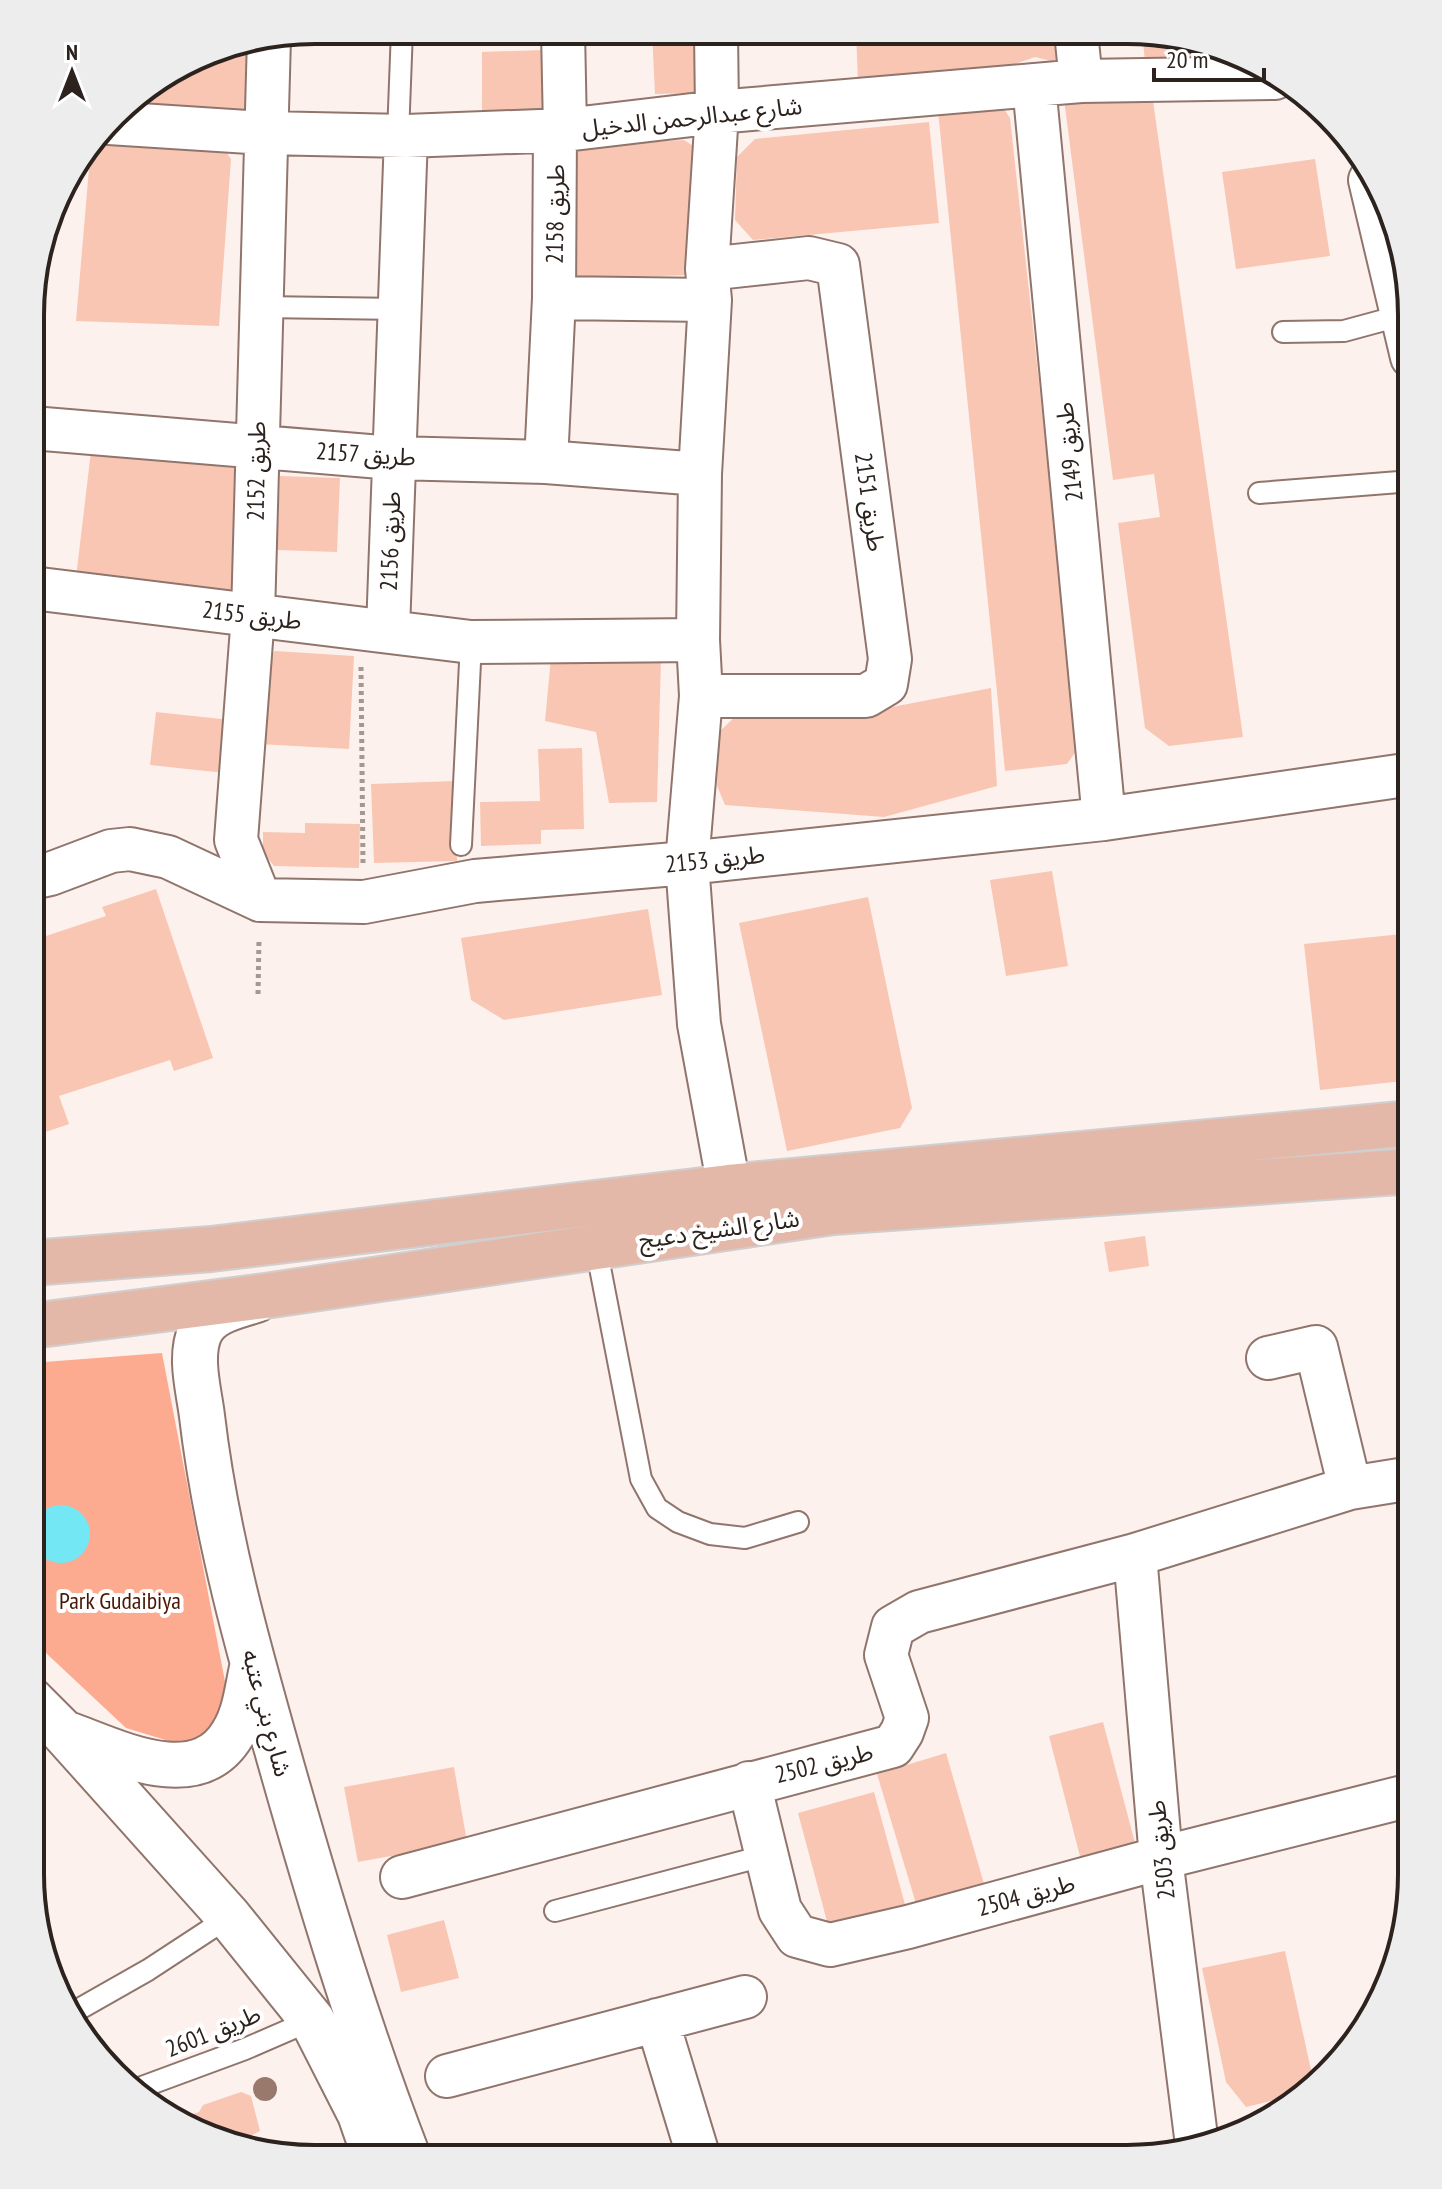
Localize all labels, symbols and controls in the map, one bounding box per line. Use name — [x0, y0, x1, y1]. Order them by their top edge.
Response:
north arrow — [32, 32, 112, 112]
scale bar — [1154, 32, 1264, 82]
text: N — [66, 38, 78, 66]
text: 20 m — [1166, 44, 1208, 75]
street label: شارع عبدالرحمن الدخيل — [580, 90, 804, 146]
street label: طريق 2158 — [539, 164, 571, 264]
street label: طريق 2149 — [1048, 401, 1090, 503]
street label: طريق 2152 — [240, 421, 272, 521]
street label: طريق 2157 — [315, 435, 417, 473]
street label: طريق 2151 — [848, 450, 892, 554]
street label: طريق 2156 — [373, 491, 407, 591]
street label: طريق 2155 — [201, 594, 303, 636]
street label: طريق 2153 — [664, 838, 766, 880]
street label: شارع الشيخ دعيج — [637, 1202, 802, 1258]
park label: Park Gudaibiya — [59, 1585, 181, 1616]
street label: شارع بني عتبه — [232, 1646, 299, 1781]
street label: طريق 2502 — [772, 1736, 876, 1790]
street label: طريق 2503 — [1140, 1799, 1182, 1901]
street label: طريق 2504 — [974, 1867, 1078, 1923]
street label: طريق 2601 — [161, 1998, 265, 2064]

